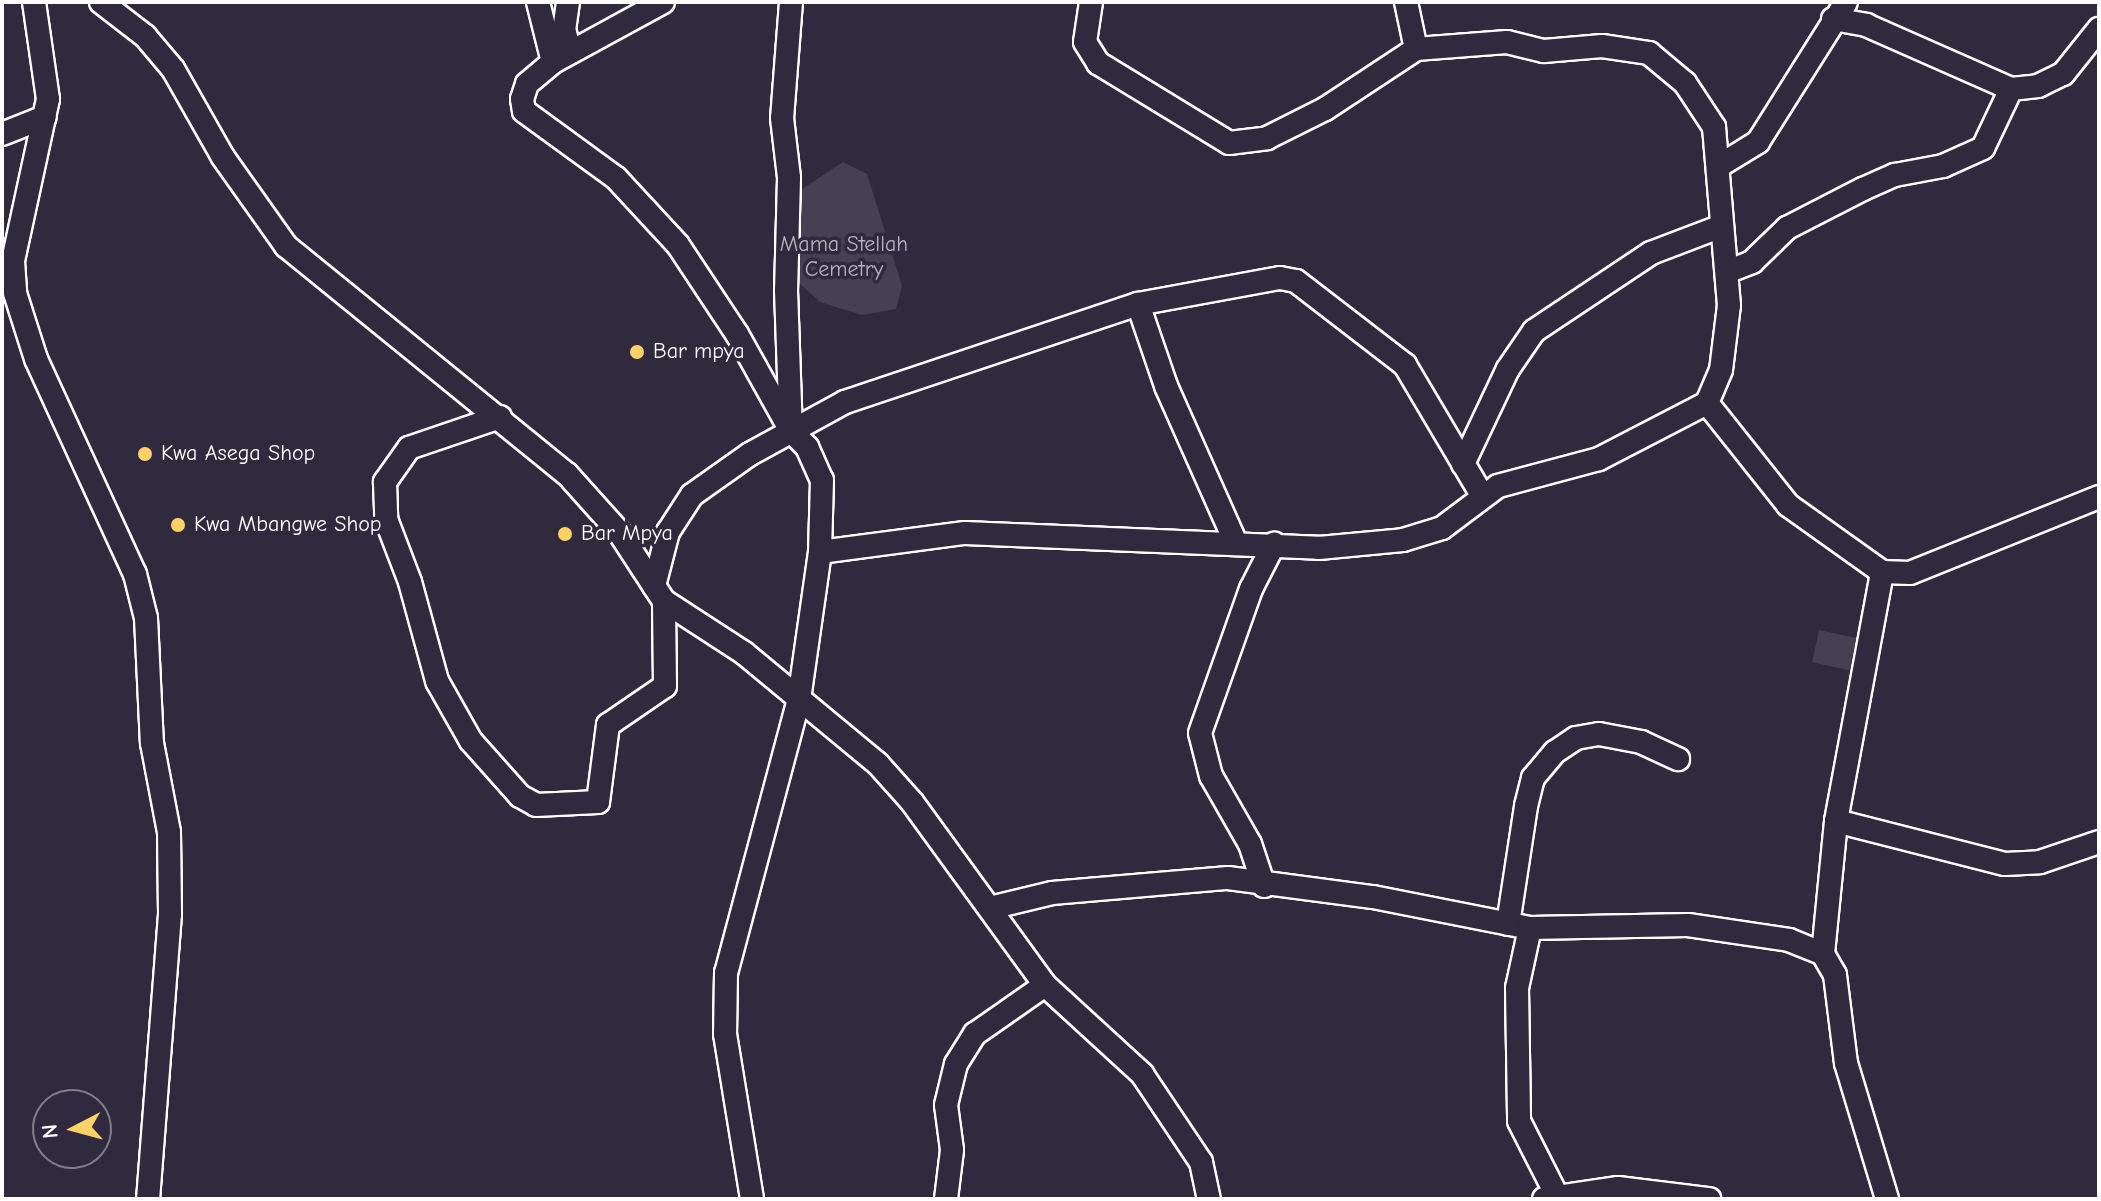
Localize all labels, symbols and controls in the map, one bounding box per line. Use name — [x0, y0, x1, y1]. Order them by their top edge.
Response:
park label: Mama Stellah Cemetry — [780, 231, 908, 282]
place label: Bar mpya — [653, 339, 745, 365]
marker: Bar mpya — [628, 343, 646, 361]
place label: Kwa Asega Shop — [161, 441, 315, 467]
marker: Kwa Asega Shop — [136, 445, 154, 463]
place label: Kwa Mbangwe Shop — [194, 512, 382, 538]
marker: Kwa Mbangwe Shop — [169, 516, 187, 534]
place label: Bar Mpya — [581, 521, 673, 547]
marker: Bar Mpya — [556, 525, 574, 543]
north arrow — [32, 1089, 112, 1169]
text: N — [36, 1123, 64, 1140]

